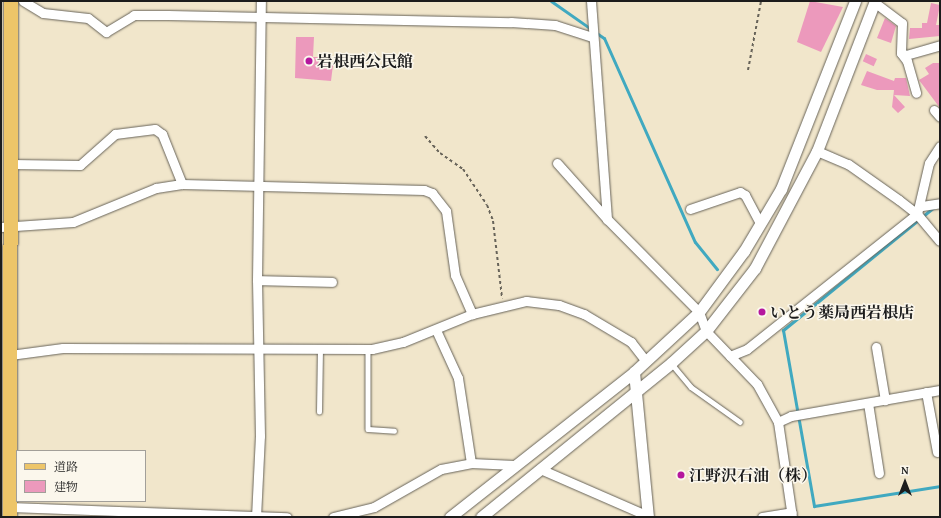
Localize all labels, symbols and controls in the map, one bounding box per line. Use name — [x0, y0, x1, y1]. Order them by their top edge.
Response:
place label: 岩根西公民館 — [317, 51, 413, 71]
marker: 岩根西公民館 — [304, 56, 314, 66]
place label: いとう薬局西岩根店 — [770, 302, 914, 322]
marker: いとう薬局西岩根店 — [757, 307, 767, 317]
legend — [16, 450, 146, 502]
text: 道路 — [54, 458, 78, 475]
north arrow — [885, 462, 925, 502]
text: N — [901, 462, 909, 478]
place label: 江野沢石油（株） — [689, 465, 817, 485]
marker: 江野沢石油（株） — [676, 470, 686, 480]
text: 建物 — [54, 478, 78, 495]

